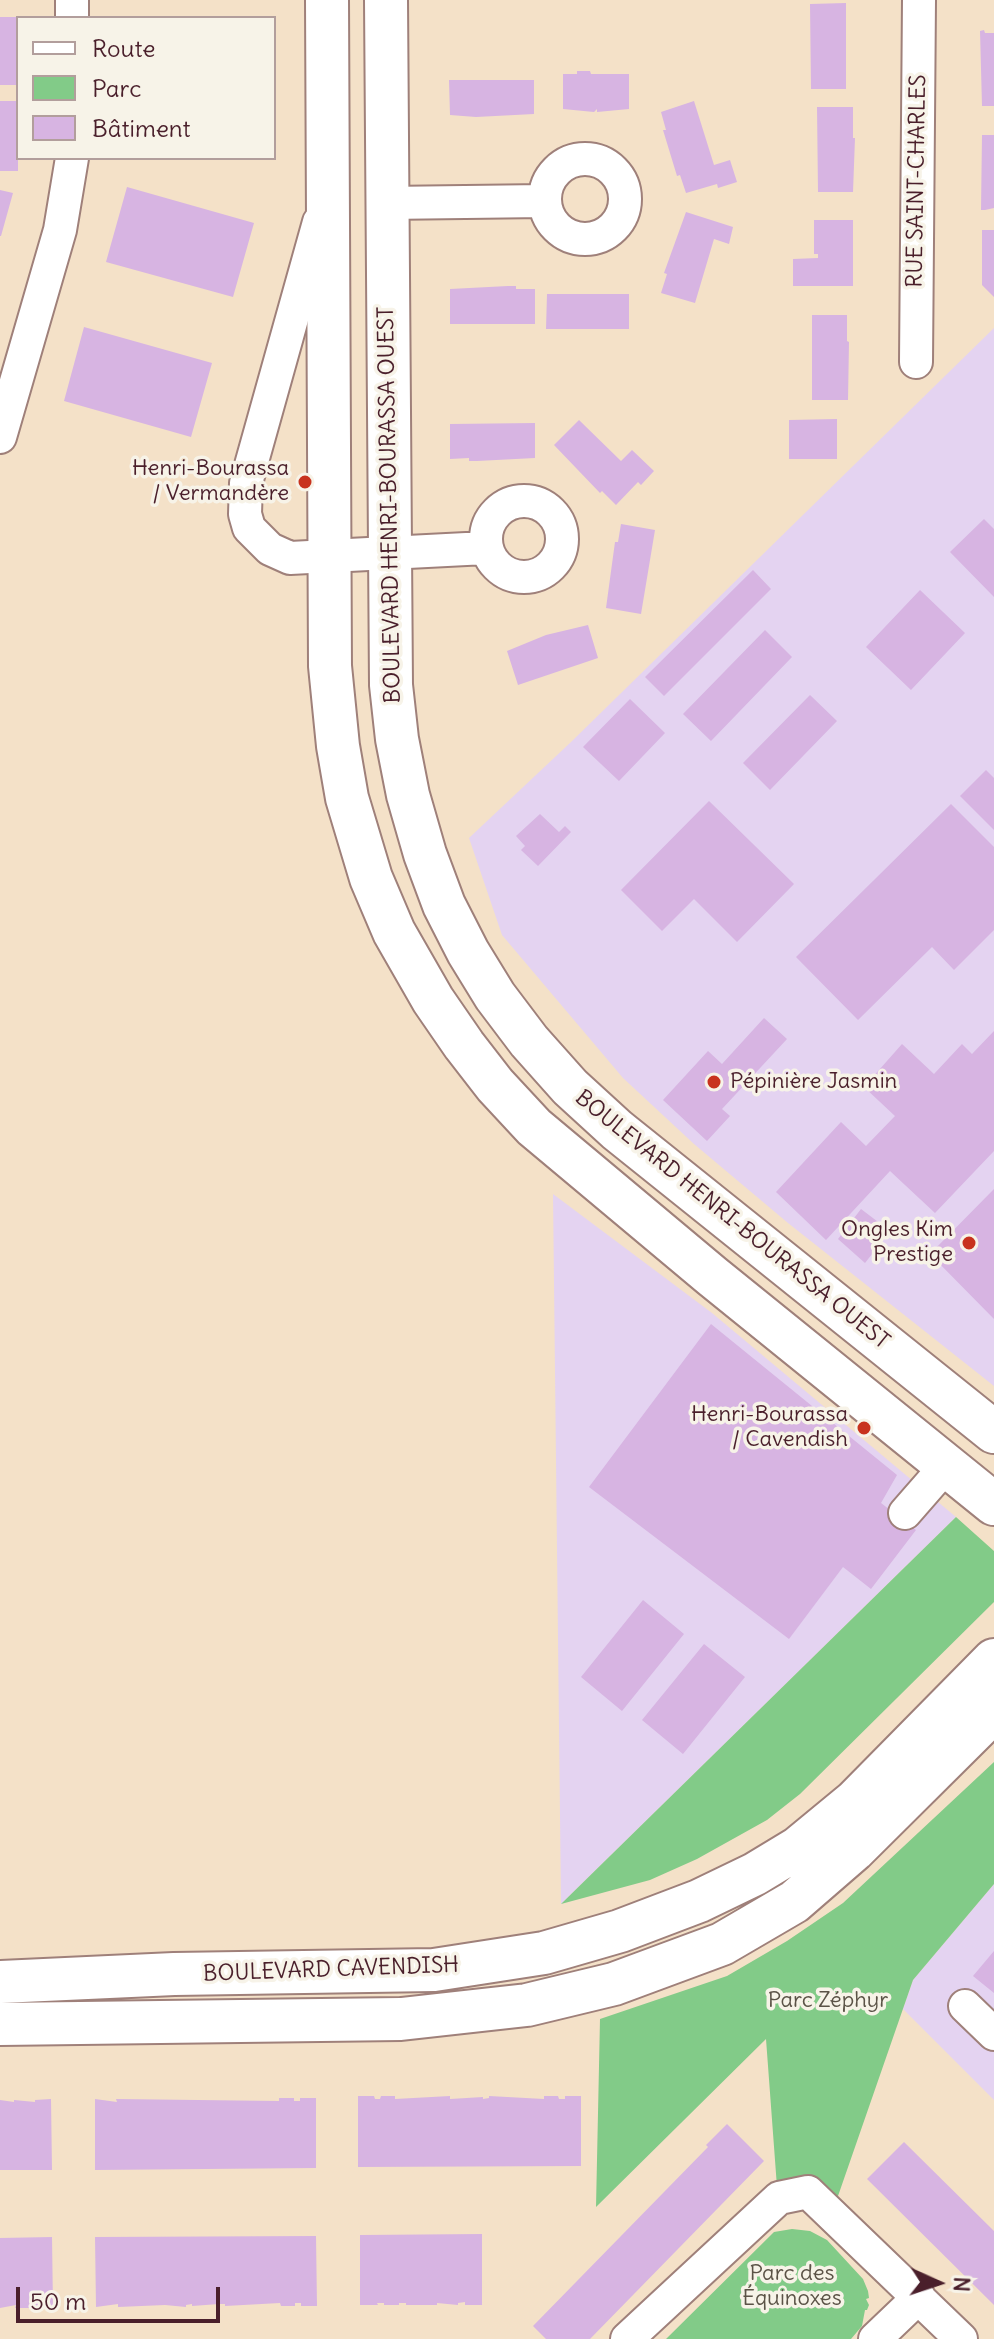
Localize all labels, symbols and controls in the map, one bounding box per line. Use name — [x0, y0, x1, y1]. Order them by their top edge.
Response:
legend — [16, 16, 276, 160]
text: Route — [92, 33, 155, 63]
text: Parc — [92, 73, 141, 103]
street label: RUE SAINT-CHARLES — [902, 74, 932, 288]
text: Bâtiment — [92, 113, 191, 143]
street label: BOULEVARD HENRI-BOURASSA OUEST — [373, 306, 407, 704]
place label: Henri-Bourassa / Vermandère — [132, 456, 289, 508]
marker: Henri-Bourassa / Vermandère — [296, 473, 314, 491]
place label: Pépinière Jasmin — [730, 1069, 897, 1095]
marker: Pépinière Jasmin — [705, 1073, 723, 1091]
street label: BOULEVARD HENRI-BOURASSA OUEST — [570, 1085, 894, 1355]
place label: Ongles Kim Prestige — [841, 1217, 953, 1268]
marker: Ongles Kim Prestige — [960, 1234, 978, 1252]
place label: Henri-Bourassa / Cavendish — [691, 1402, 848, 1454]
marker: Henri-Bourassa / Cavendish — [855, 1419, 873, 1437]
street label: BOULEVARD CAVENDISH — [203, 1952, 459, 1988]
park label: Parc Zéphyr — [768, 1988, 888, 2014]
north arrow — [898, 2243, 978, 2323]
park label: Parc des Équinoxes — [742, 2261, 842, 2312]
scale bar — [20, 2271, 224, 2321]
text: N — [948, 2276, 976, 2293]
text: 50 m — [30, 2286, 86, 2316]

